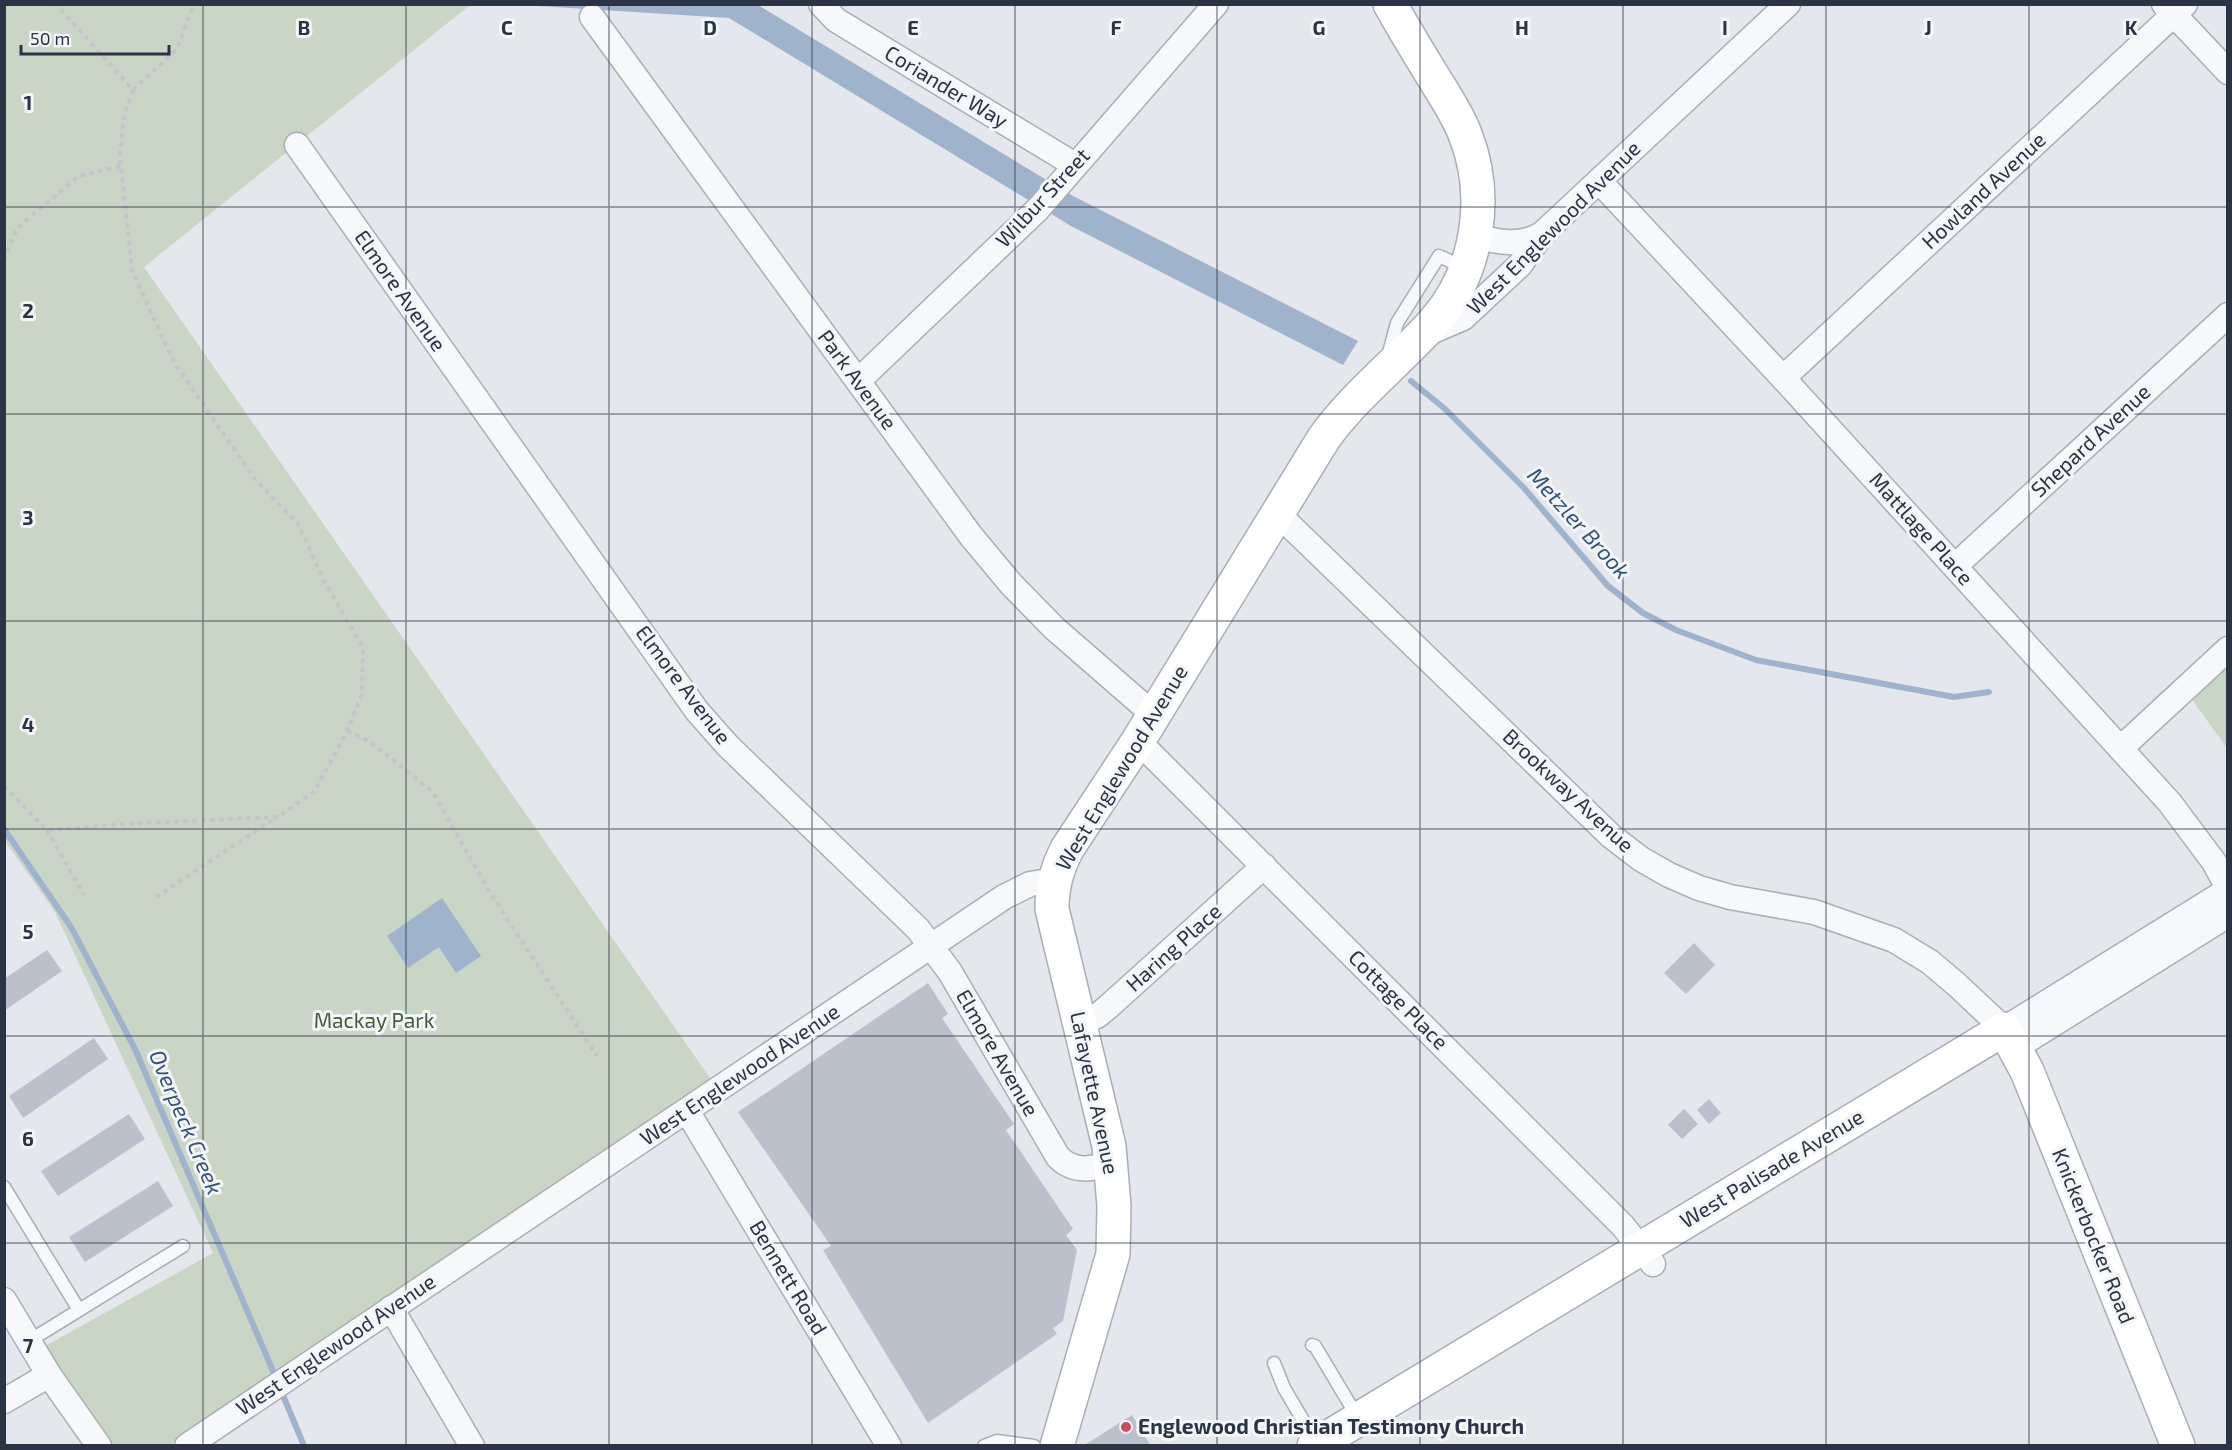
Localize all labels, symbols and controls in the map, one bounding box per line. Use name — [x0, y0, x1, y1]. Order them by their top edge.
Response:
text: B — [298, 15, 310, 39]
text: C — [501, 15, 513, 39]
text: D — [703, 15, 717, 39]
text: E — [907, 15, 919, 39]
text: F — [1110, 15, 1122, 39]
text: G — [1313, 15, 1325, 39]
text: H — [1515, 15, 1529, 39]
text: I — [1722, 15, 1728, 39]
text: J — [1924, 15, 1932, 39]
text: K — [2125, 15, 2138, 39]
scale bar — [21, 18, 170, 56]
text: 50 m — [30, 27, 70, 49]
street label: Coriander Way — [881, 39, 1013, 132]
text: 1 — [24, 90, 32, 114]
street label: Howland Avenue — [1916, 126, 2050, 254]
street label: West Englewood Avenue — [1461, 135, 1645, 319]
street label: Wilbur Street — [990, 142, 1094, 252]
street label: Elmore Avenue — [350, 225, 452, 356]
text: 2 — [22, 298, 34, 322]
street label: Park Avenue — [814, 324, 903, 434]
street label: Shepard Avenue — [2025, 378, 2155, 501]
water label: Metzler Brook — [1523, 461, 1636, 583]
street label: Mattlage Place — [1865, 467, 1979, 589]
text: 3 — [22, 505, 34, 529]
street label: Elmore Avenue — [631, 620, 737, 748]
street label: West Englewood Avenue — [1049, 660, 1192, 874]
text: 4 — [22, 712, 35, 736]
street label: Brookway Avenue — [1498, 723, 1640, 857]
street label: Haring Place — [1120, 898, 1226, 996]
text: 5 — [22, 919, 34, 943]
street label: Cottage Place — [1344, 944, 1454, 1054]
street label: Elmore Avenue — [952, 984, 1045, 1120]
street label: West Englewood Avenue — [635, 998, 844, 1150]
park label: Mackay Park — [314, 1007, 435, 1032]
street label: Lafayette Avenue — [1066, 1009, 1125, 1176]
water label: Overpeck Creek — [145, 1045, 229, 1198]
street label: West Palisade Avenue — [1675, 1103, 1867, 1232]
text: 6 — [22, 1126, 34, 1150]
street label: Knickerbocker Road — [2048, 1144, 2141, 1327]
street label: Bennett Road — [745, 1215, 833, 1339]
street label: West Englewood Avenue — [231, 1268, 440, 1420]
text: 7 — [23, 1333, 34, 1357]
place label: Englewood Christian Testimony Church — [1138, 1413, 1524, 1439]
marker: Englewood Christian Testimony Church — [1119, 1420, 1133, 1434]

